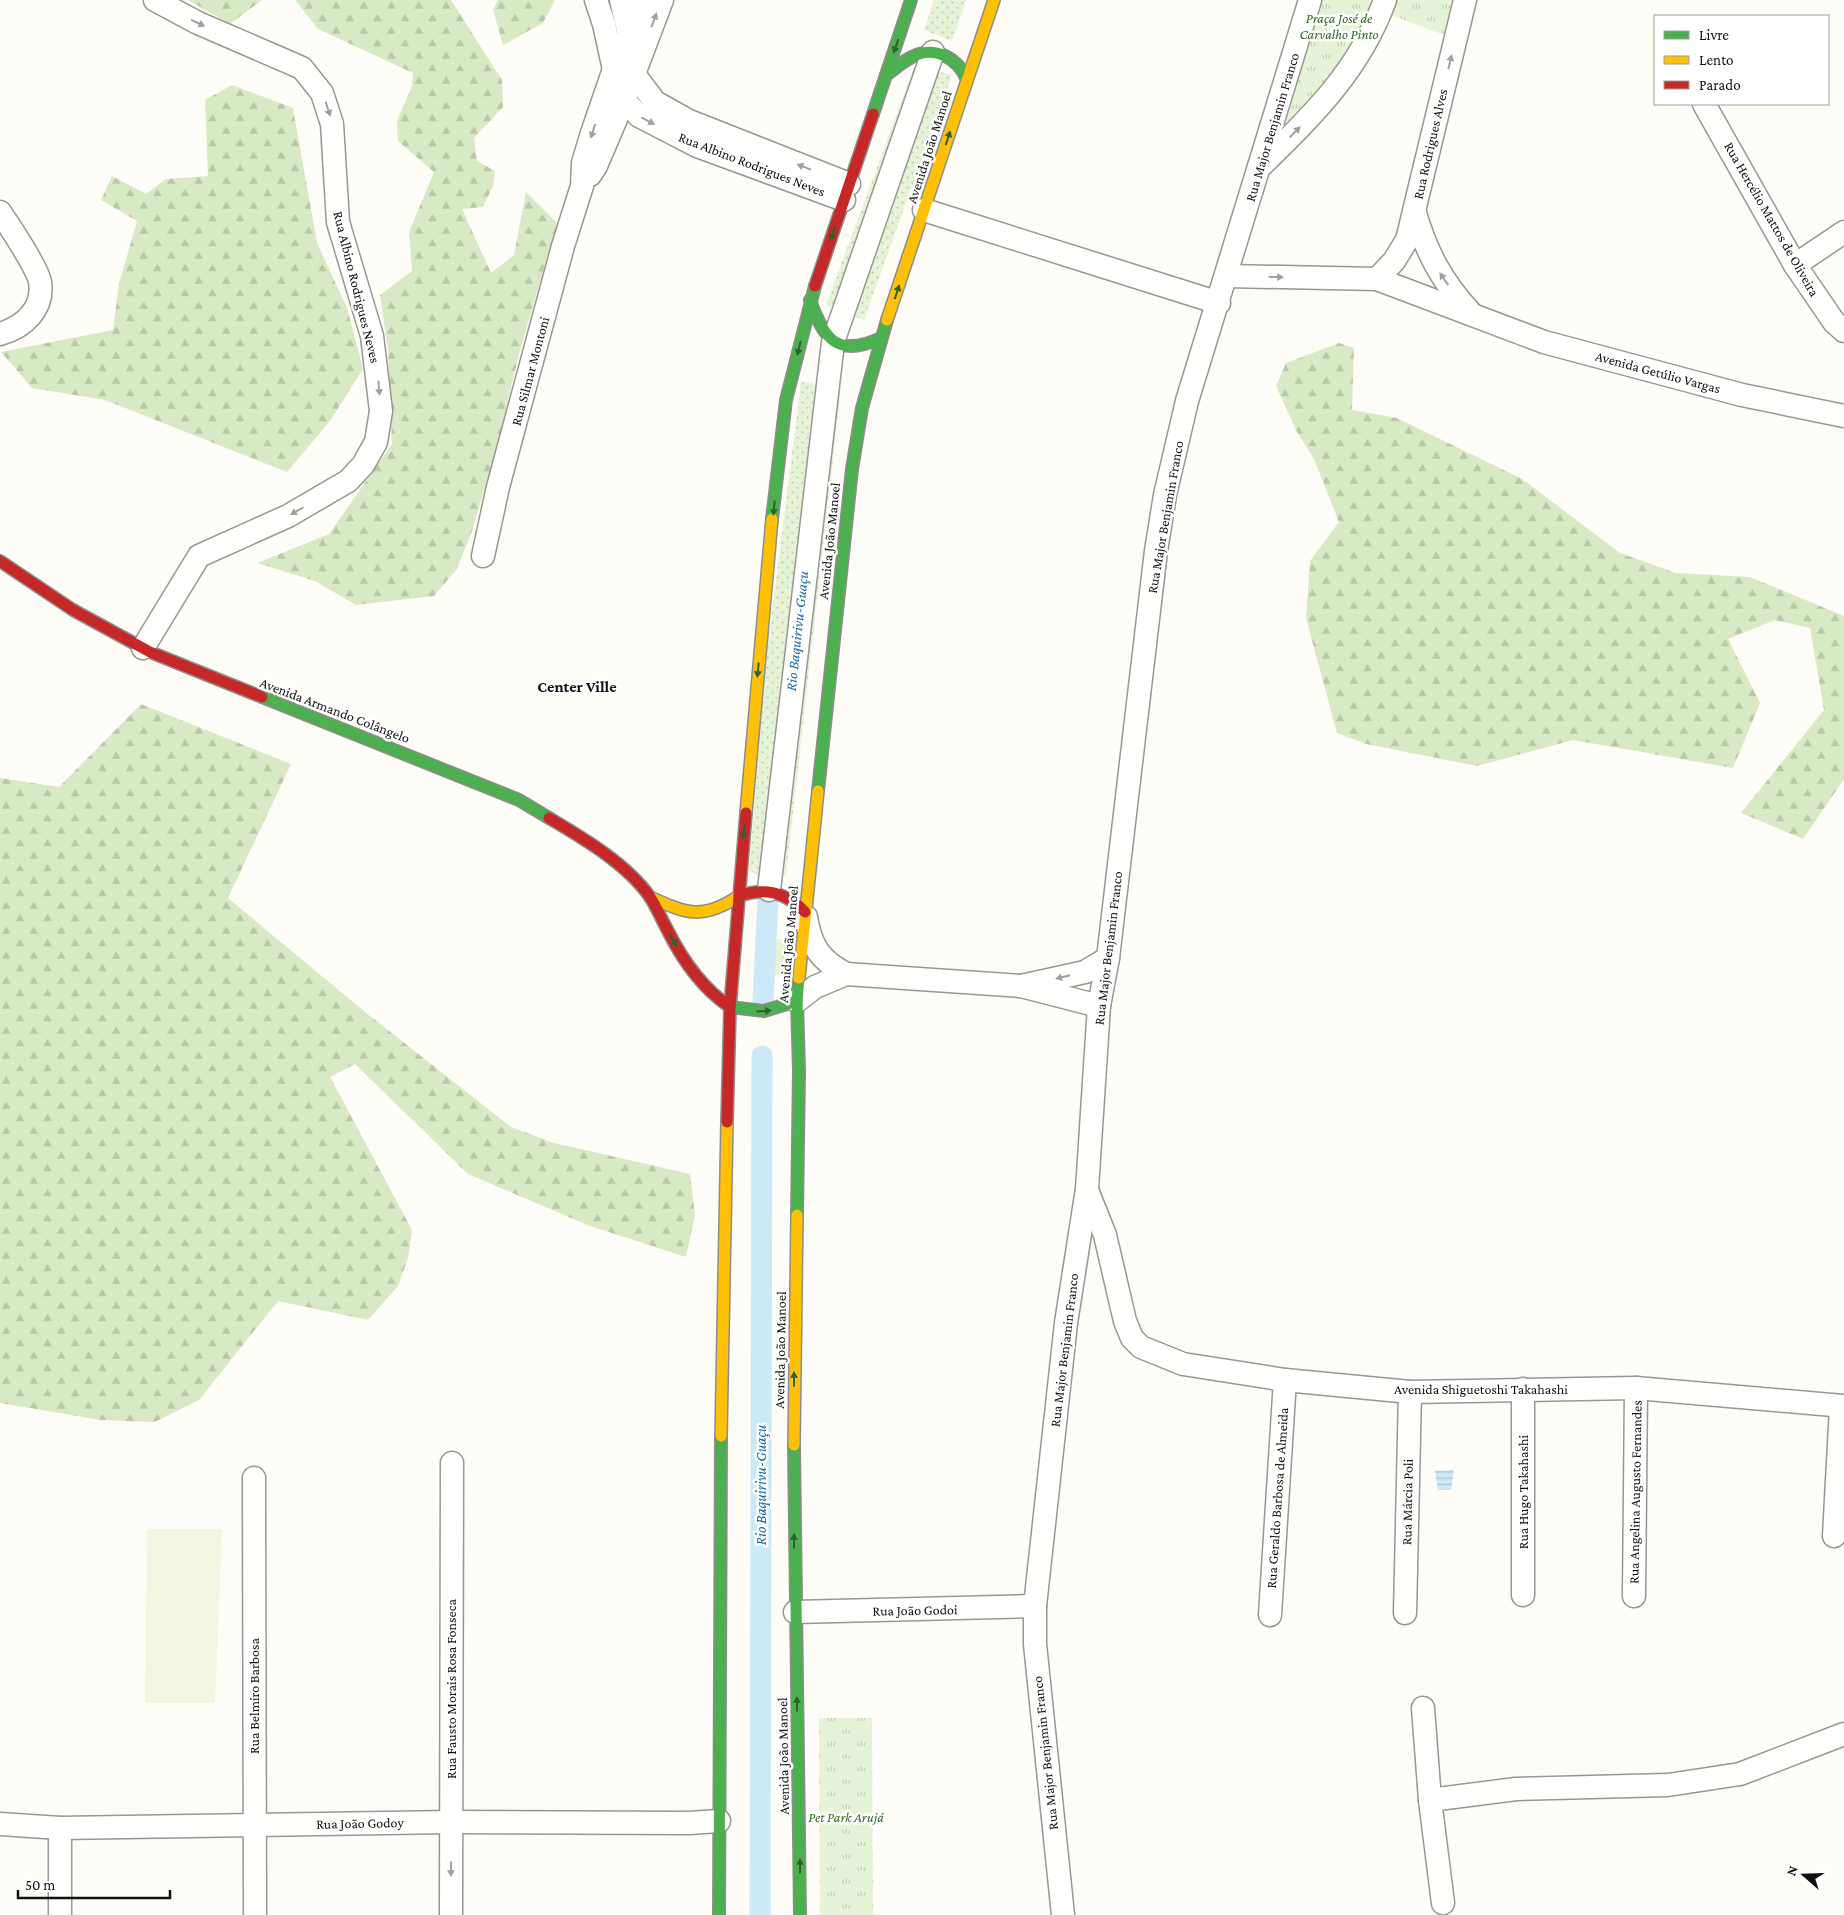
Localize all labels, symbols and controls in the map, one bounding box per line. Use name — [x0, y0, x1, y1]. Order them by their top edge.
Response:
park label: Praça José de Carvalho Pinto — [1299, 10, 1379, 42]
one-way arrow — [651, 13, 658, 28]
legend — [1654, 15, 1829, 105]
one-way arrow — [191, 18, 206, 27]
text: Livre — [1699, 27, 1729, 43]
one-way arrow — [892, 39, 899, 54]
street label: Rua Major Benjamin Franco — [1242, 51, 1303, 204]
text: Lento — [1699, 52, 1733, 68]
one-way arrow — [1446, 54, 1454, 69]
text: Parado — [1699, 77, 1741, 93]
street label: Rua Rodrigues Alves — [1410, 87, 1450, 201]
street label: Avenida João Manoel — [903, 88, 955, 205]
one-way arrow — [324, 102, 332, 117]
one-way arrow — [640, 117, 655, 125]
one-way arrow — [588, 124, 596, 139]
one-way arrow — [1289, 126, 1301, 138]
street label: Rua Albino Rodrigues Neves — [676, 129, 828, 199]
one-way arrow — [944, 130, 952, 145]
street label: Rua Hercélio Mattos de Oliveira — [1721, 139, 1823, 299]
one-way arrow — [796, 163, 811, 171]
street label: Rua Albino Rodrigues Neves — [330, 209, 384, 365]
one-way arrow — [828, 226, 836, 241]
one-way arrow — [1439, 272, 1449, 286]
one-way arrow — [1268, 273, 1284, 281]
one-way arrow — [893, 285, 901, 300]
street label: Rua Silmar Montoni — [508, 314, 552, 427]
one-way arrow — [795, 340, 803, 355]
street label: Avenida Getúlio Vargas — [1594, 348, 1722, 396]
one-way arrow — [375, 380, 383, 396]
street label: Rua Major Benjamin Franco — [1144, 439, 1187, 595]
street label: Avenida João Manoel — [815, 482, 843, 600]
one-way arrow — [769, 500, 777, 516]
one-way arrow — [290, 507, 303, 516]
water label: Rio Baquirivu-Guaçu — [783, 570, 812, 692]
one-way arrow — [754, 662, 762, 678]
street label: Avenida Armando Colângelo — [258, 674, 412, 746]
district label: Center Ville — [537, 678, 617, 695]
one-way arrow — [740, 824, 748, 840]
street label: Rua Major Benjamin Franco — [1091, 870, 1126, 1026]
street label: Avenida João Manoel — [775, 885, 801, 1003]
one-way arrow — [668, 934, 677, 947]
one-way arrow — [1056, 973, 1071, 981]
one-way arrow — [757, 1006, 773, 1014]
street label: Rua Major Benjamin Franco — [1047, 1272, 1082, 1428]
street label: Avenida João Manoel — [771, 1291, 789, 1409]
one-way arrow — [790, 1371, 798, 1387]
street label: Avenida Shiguetoshi Takahashi — [1394, 1381, 1568, 1397]
street label: Rua Angelina Augusto Fernandes — [1625, 1400, 1645, 1584]
street label: Rua Geraldo Barbosa de Almeida — [1263, 1406, 1291, 1589]
water label: Rio Baquirivu-Guaçu — [753, 1424, 770, 1545]
street label: Rua Hugo Takahashi — [1515, 1434, 1531, 1549]
street label: Rua Márcia Poli — [1398, 1458, 1416, 1545]
one-way arrow — [790, 1533, 798, 1549]
street label: Rua Fausto Morais Rosa Fonseca — [443, 1599, 459, 1779]
street label: Rua João Godoi — [872, 1601, 958, 1619]
street label: Rua Belmiro Barbosa — [246, 1638, 262, 1754]
street label: Rua Major Benjamin Franco — [1029, 1675, 1062, 1831]
one-way arrow — [793, 1696, 801, 1712]
street label: Avenida João Manoel — [774, 1697, 792, 1815]
park label: Pet Park Arujá — [808, 1809, 884, 1826]
street label: Rua João Godoy — [316, 1814, 405, 1832]
north arrow — [1779, 1850, 1829, 1900]
one-way arrow — [796, 1858, 804, 1874]
one-way arrow — [447, 1861, 455, 1877]
text: N — [1783, 1863, 1801, 1878]
scale bar — [18, 1868, 170, 1900]
text: 50 m — [25, 1877, 55, 1893]

